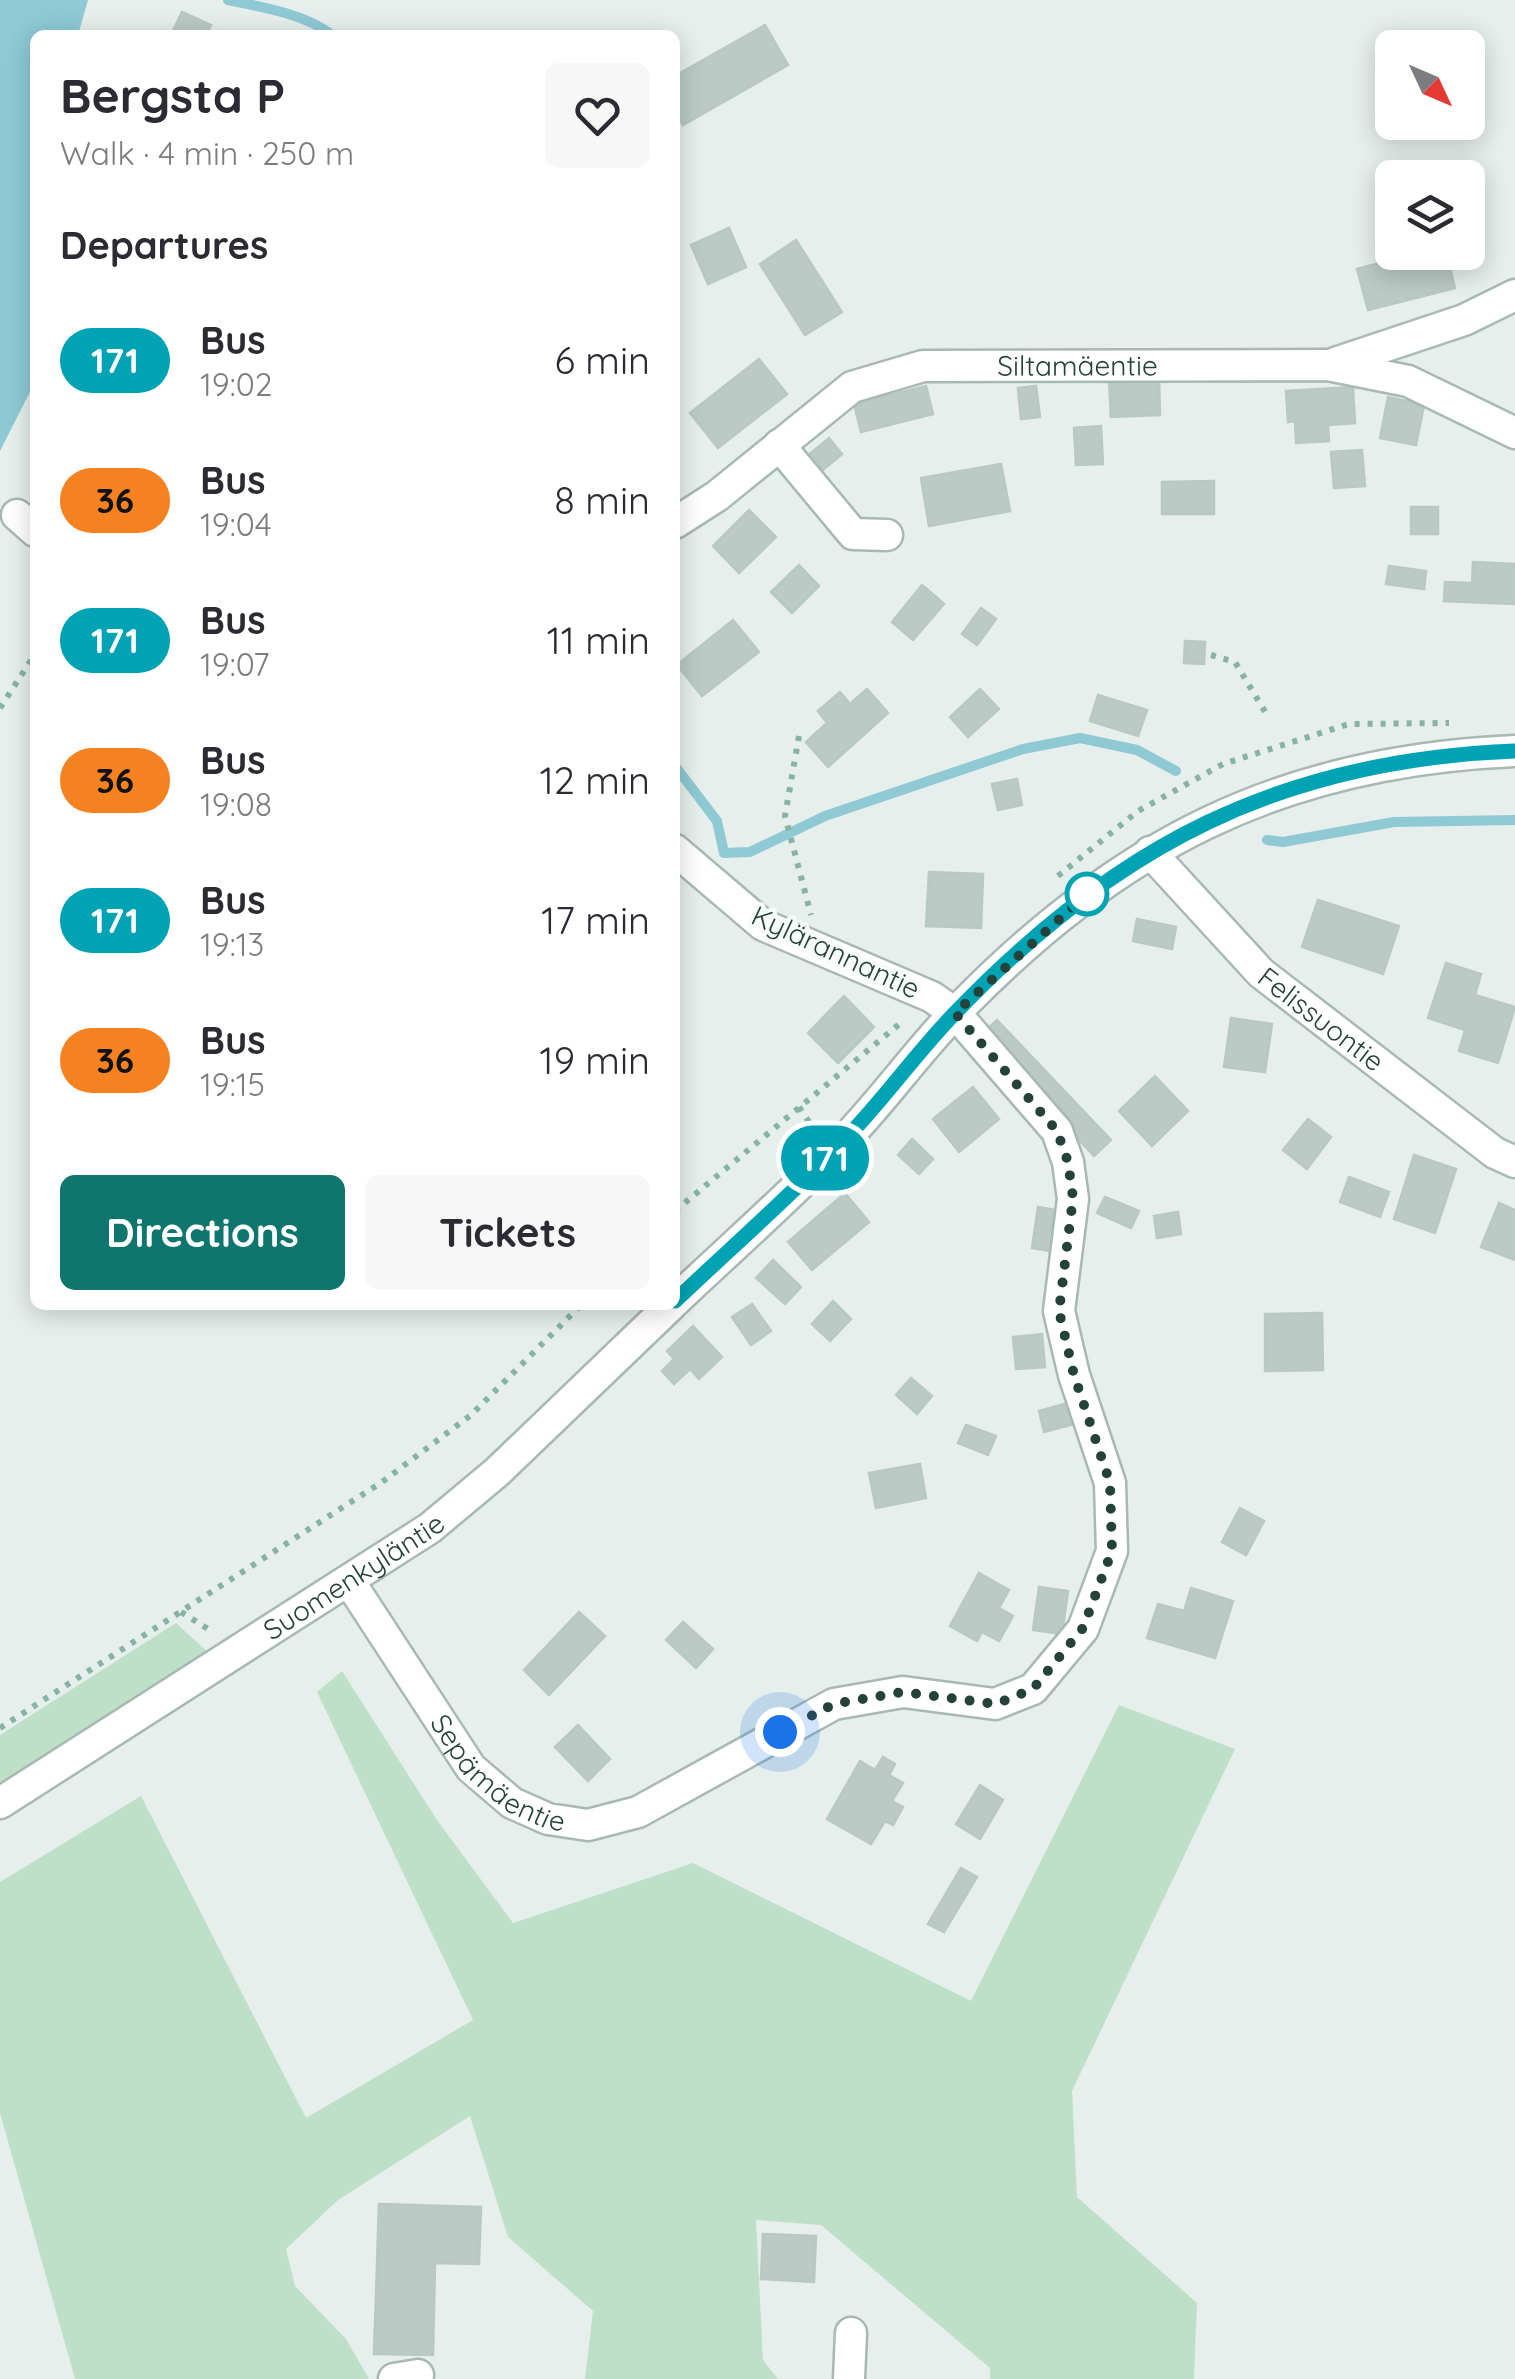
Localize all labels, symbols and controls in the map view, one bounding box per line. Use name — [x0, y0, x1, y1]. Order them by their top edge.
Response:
north arrow — [1375, 30, 1485, 140]
map controls — [1375, 30, 1485, 270]
button: heart — [545, 63, 650, 168]
text: Bergsta P — [60, 65, 285, 125]
text: Walk · 4 min · 250 m — [60, 133, 354, 173]
button: layers — [1375, 160, 1485, 270]
text: Departures — [60, 221, 268, 269]
text: Bus — [200, 316, 266, 364]
text: 6 min — [554, 336, 650, 384]
text: 171 — [91, 338, 139, 382]
street label: Siltamäentie — [997, 347, 1158, 383]
text: 19:02 — [200, 364, 272, 404]
text: Bus — [200, 456, 266, 504]
text: 8 min — [554, 476, 650, 524]
text: 36 — [96, 478, 134, 522]
text: 19:04 — [200, 504, 272, 544]
text: Bus — [200, 596, 266, 644]
text: 11 min — [547, 616, 650, 664]
text: 171 — [91, 618, 139, 662]
text: 19:07 — [200, 644, 269, 684]
text: Bus — [200, 736, 266, 784]
text: 12 min — [540, 756, 650, 804]
text: 36 — [96, 758, 134, 802]
text: 19:08 — [200, 784, 272, 824]
unlabelled marker — [1066, 873, 1108, 915]
text: Bus — [200, 876, 266, 924]
text: 17 min — [541, 896, 650, 944]
street label: Kylärannantie — [746, 897, 926, 1006]
text: 171 — [91, 898, 139, 942]
text: 19:13 — [200, 924, 264, 964]
street label: Felissuontie — [1251, 959, 1392, 1079]
text: Bus — [200, 1016, 266, 1064]
text: 19 min — [540, 1036, 650, 1084]
text: 36 — [96, 1038, 134, 1082]
text: 19:15 — [200, 1064, 265, 1104]
line badge: 171 — [768, 1126, 882, 1190]
text: 171 — [801, 1136, 849, 1180]
button: Directions — [60, 1175, 345, 1290]
button: Tickets — [365, 1175, 650, 1290]
street label: Suomenkyläntie — [257, 1505, 451, 1647]
street label: Sepämäentie — [423, 1707, 568, 1838]
your location — [755, 1707, 805, 1757]

